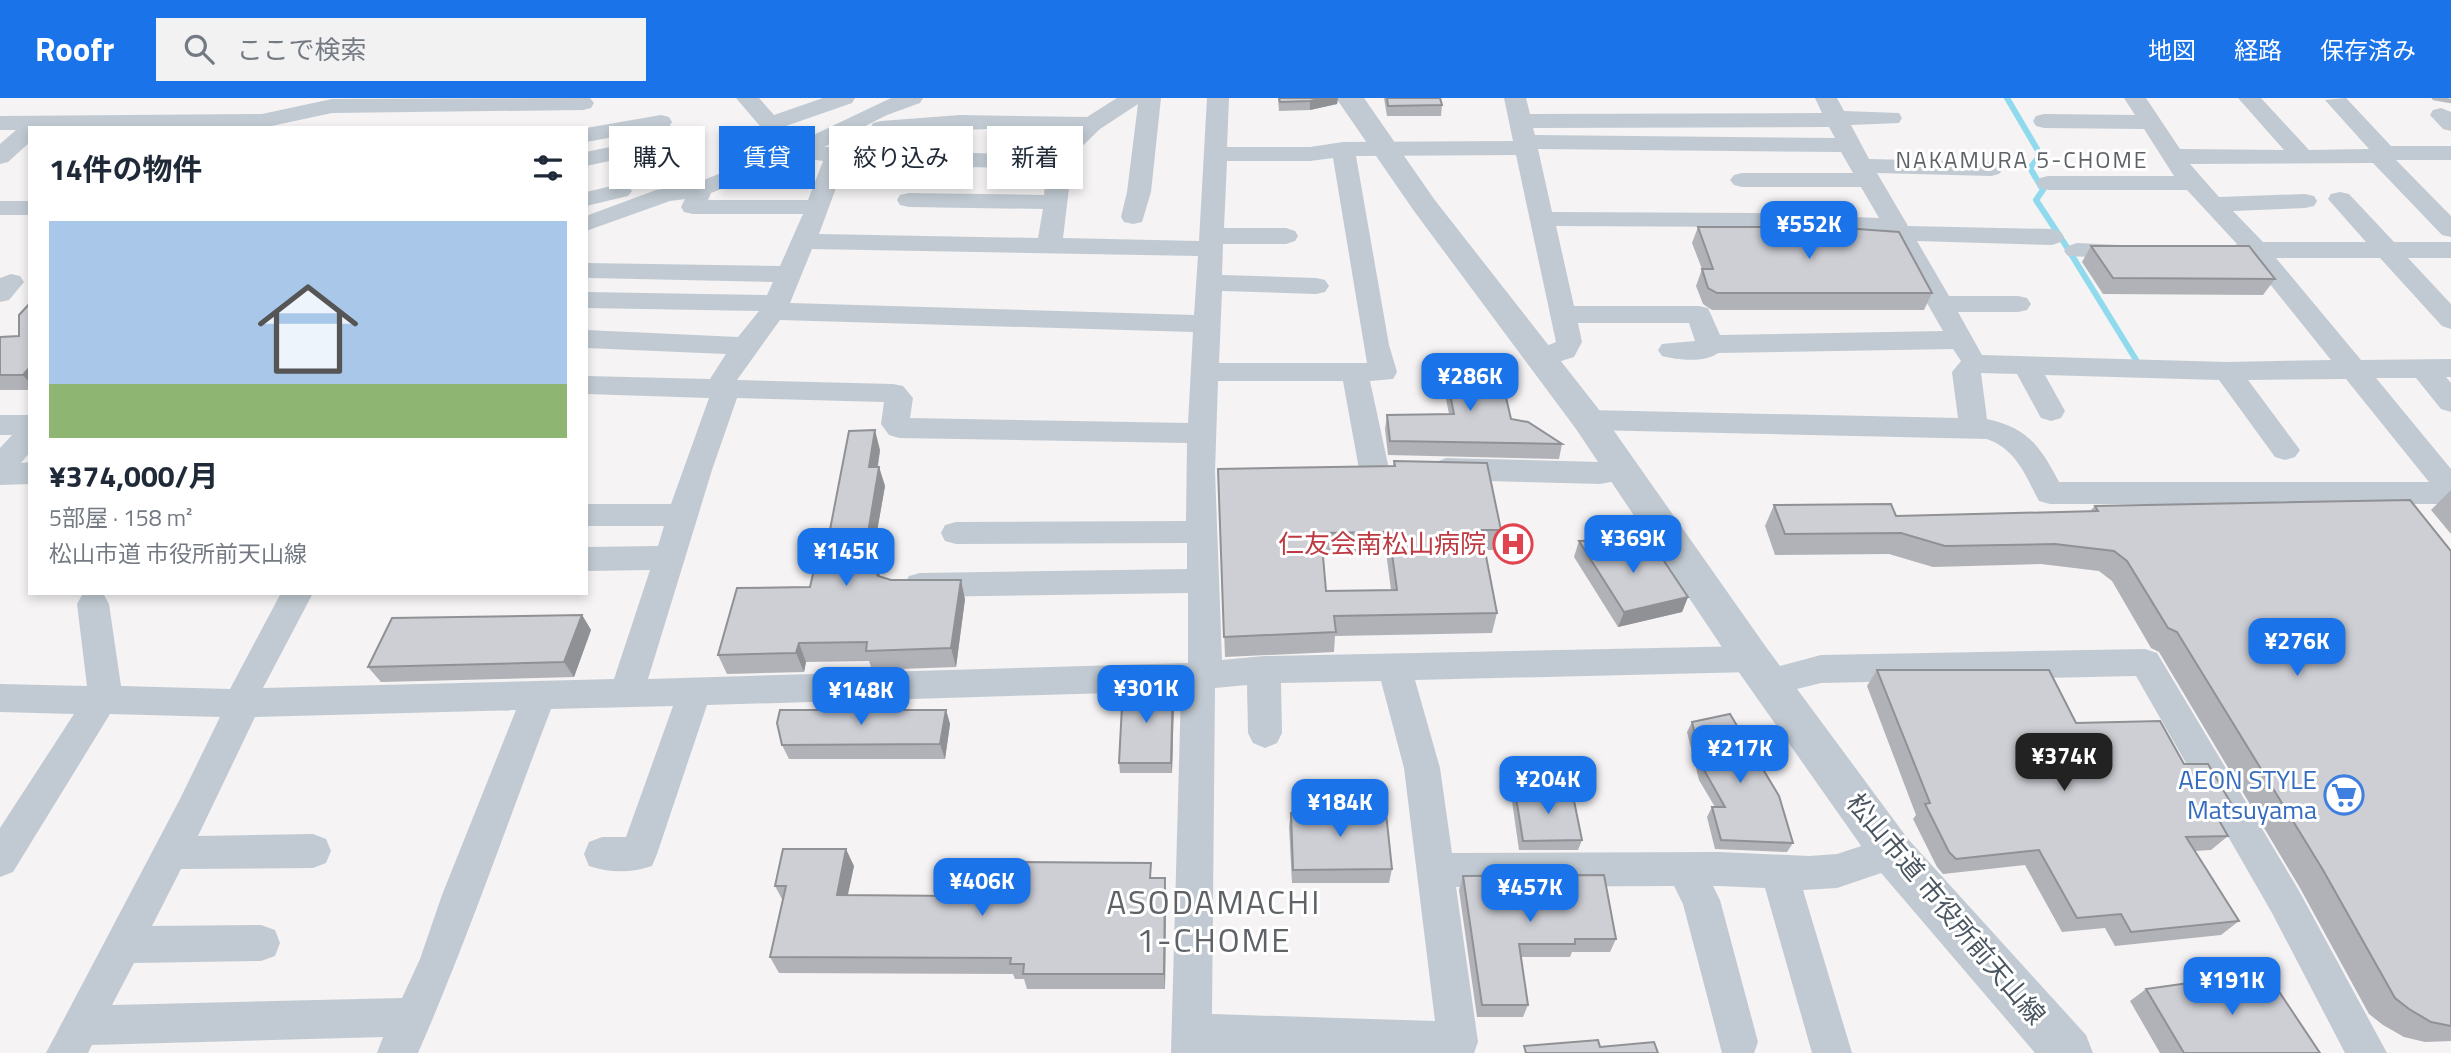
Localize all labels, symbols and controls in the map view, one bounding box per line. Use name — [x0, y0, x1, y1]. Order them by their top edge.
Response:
search box — [156, 18, 646, 81]
text: Roofr — [35, 24, 114, 74]
icon: search — [180, 30, 218, 68]
text: ここで検索 — [236, 30, 366, 69]
text: 地図 — [2148, 32, 2196, 68]
text: 経路 — [2234, 32, 2282, 68]
text: 保存済み — [2320, 32, 2416, 68]
chip: 購入 — [609, 126, 705, 189]
chip: 賃貸 — [719, 126, 815, 189]
chip: 絞り込み — [829, 126, 973, 189]
chip: 新着 — [987, 126, 1083, 189]
district label: NAKAMURA 5-CHOME — [1895, 142, 2149, 177]
text: 14件の物件 — [49, 146, 203, 192]
icon: filters — [529, 149, 567, 187]
pin: ¥552K — [1760, 202, 1858, 261]
text: ¥552K — [1776, 206, 1842, 241]
icon: home — [245, 266, 371, 392]
pin: ¥286K — [1421, 354, 1519, 413]
text: ¥286K — [1437, 358, 1503, 393]
text: ¥374,000/月 — [49, 453, 218, 499]
text: 5部屋 · 158 m² — [49, 500, 192, 535]
pin: ¥369K — [1584, 516, 1682, 575]
text: ¥369K — [1600, 520, 1666, 555]
hospital icon: 仁友会南松山病院 — [1492, 523, 1534, 565]
place label: 仁友会南松山病院 — [1278, 524, 1486, 563]
pin: ¥145K — [797, 528, 895, 588]
text: ¥145K — [813, 533, 879, 568]
text: 松山市道 市役所前天山線 — [49, 536, 307, 571]
pin: ¥276K — [2248, 618, 2346, 678]
text: ¥276K — [2264, 623, 2330, 658]
pin: ¥301K — [1097, 666, 1195, 725]
pin: ¥148K — [812, 668, 910, 727]
text: ¥301K — [1113, 670, 1179, 705]
text: ¥148K — [828, 672, 894, 707]
pin: ¥217K — [1691, 726, 1789, 785]
text: ¥217K — [1707, 730, 1773, 765]
pin: ¥374K — [2015, 734, 2113, 793]
text: ¥374K — [2031, 738, 2097, 773]
pin: ¥204K — [1499, 756, 1597, 816]
place label: AEON STYLE Matsuyama — [2178, 760, 2317, 829]
text: ¥204K — [1515, 761, 1581, 796]
supermarket icon: AEON STYLE Matsuyama — [2323, 774, 2365, 816]
pin: ¥184K — [1291, 780, 1389, 839]
text: ¥184K — [1307, 784, 1373, 819]
street label: 松山市道 市役所前天山線 — [1838, 784, 2055, 1033]
pin: ¥406K — [933, 858, 1031, 918]
text: ¥406K — [949, 863, 1015, 898]
pin: ¥457K — [1481, 864, 1579, 924]
text: ¥457K — [1497, 869, 1563, 904]
district label: ASODAMACHI 1-CHOME — [1107, 877, 1321, 965]
pin: ¥191K — [2183, 958, 2281, 1017]
text: ¥191K — [2199, 962, 2265, 997]

